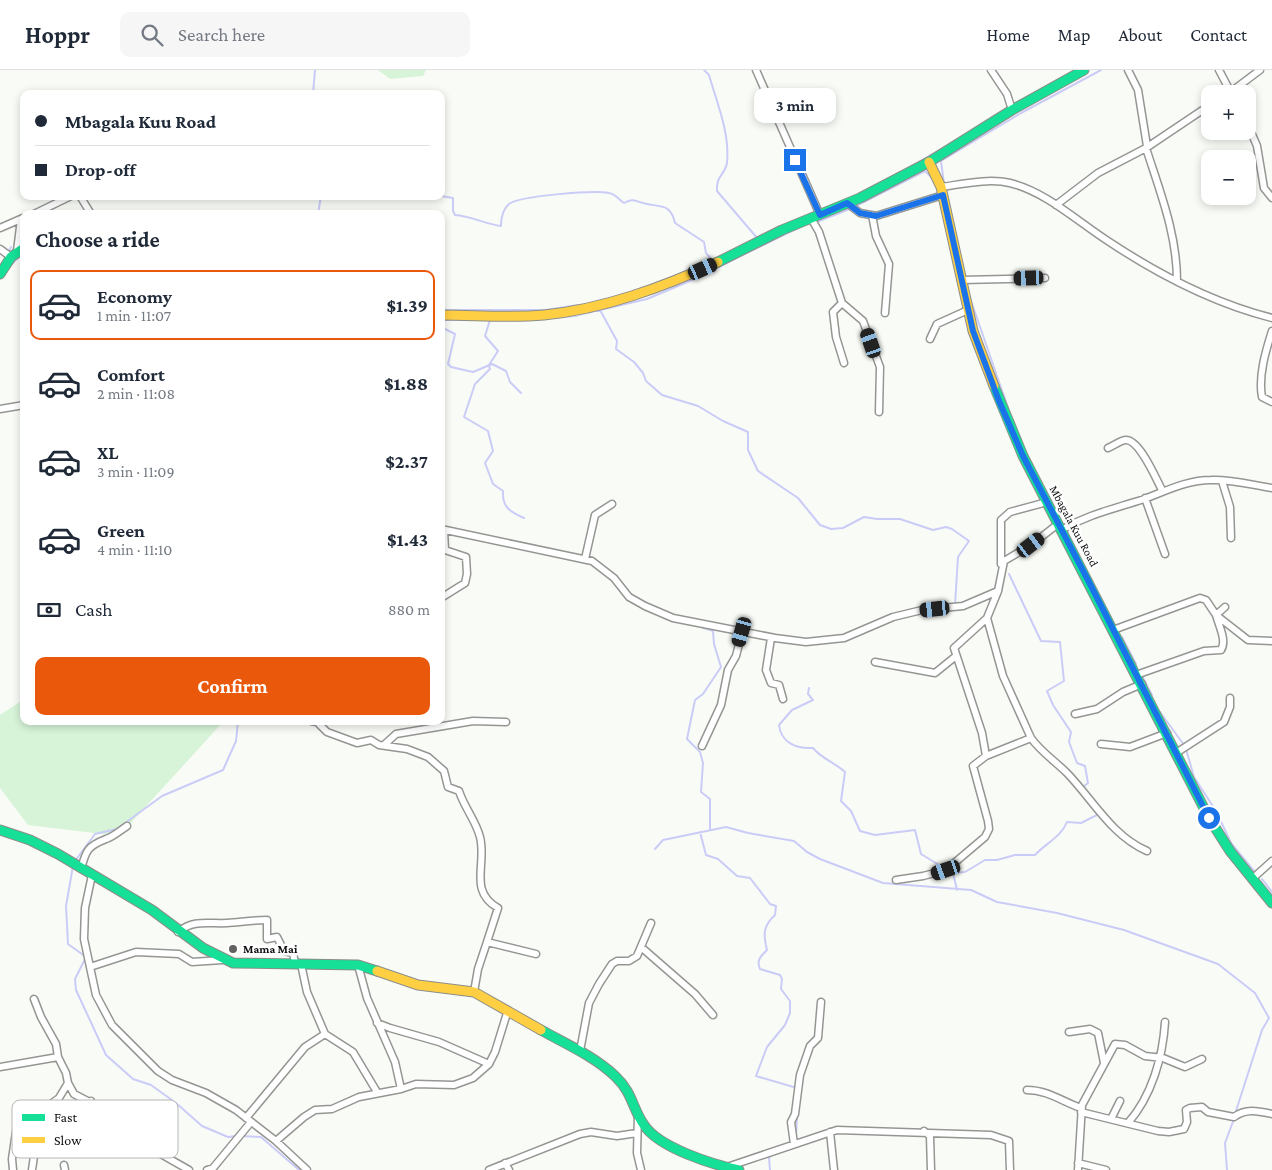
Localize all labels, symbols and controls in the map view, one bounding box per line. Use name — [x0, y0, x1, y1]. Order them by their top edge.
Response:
search box — [120, 12, 470, 57]
text: Hoppr — [25, 21, 90, 48]
icon: search — [138, 21, 166, 49]
text: Search here — [178, 24, 265, 45]
text: Home — [987, 25, 1030, 45]
text: Map — [1058, 25, 1090, 45]
text: About — [1118, 25, 1162, 45]
text: Contact — [1190, 25, 1247, 45]
map controls — [1201, 85, 1256, 205]
button: + — [1201, 85, 1256, 140]
callout: 3 min — [754, 88, 836, 122]
text: 3 min — [776, 97, 814, 114]
text: Mbagala Kuu Road — [65, 111, 216, 132]
route end — [784, 149, 806, 171]
button: − — [1201, 150, 1256, 205]
text: Drop-off — [65, 159, 136, 180]
text: Choose a ride — [35, 227, 160, 252]
car — [686, 256, 719, 282]
car — [1013, 270, 1044, 286]
icon: car — [37, 283, 82, 328]
text: Economy — [97, 286, 172, 307]
text: $1.39 — [386, 295, 428, 316]
text: 1 min · 11:07 — [97, 307, 171, 324]
car — [859, 326, 882, 360]
icon: car — [37, 361, 82, 406]
text: Comfort — [97, 364, 165, 385]
text: $1.88 — [384, 373, 428, 394]
text: 2 min · 11:08 — [97, 385, 175, 402]
icon: car — [37, 439, 82, 484]
text: XL — [97, 442, 119, 463]
text: $2.37 — [385, 451, 428, 472]
text: 3 min · 11:09 — [97, 463, 175, 480]
street label: Mbagala Kuu Road — [1047, 483, 1102, 570]
icon: car — [37, 517, 82, 562]
text: Green — [97, 520, 145, 541]
text: $1.43 — [387, 529, 428, 550]
car — [1014, 530, 1047, 560]
text: 4 min · 11:10 — [97, 541, 172, 558]
icon: cash — [35, 596, 63, 624]
text: Cash — [75, 599, 113, 620]
car — [919, 600, 950, 618]
text: 880 m — [388, 601, 430, 618]
car — [730, 616, 753, 648]
button: Confirm — [35, 657, 430, 715]
route start — [1198, 807, 1220, 829]
car — [929, 858, 962, 882]
place label: Mama Mai — [243, 942, 298, 956]
marker: Mama Mai — [227, 943, 239, 955]
legend — [12, 1100, 178, 1158]
text: Fast — [54, 1109, 78, 1125]
text: Slow — [54, 1132, 82, 1148]

